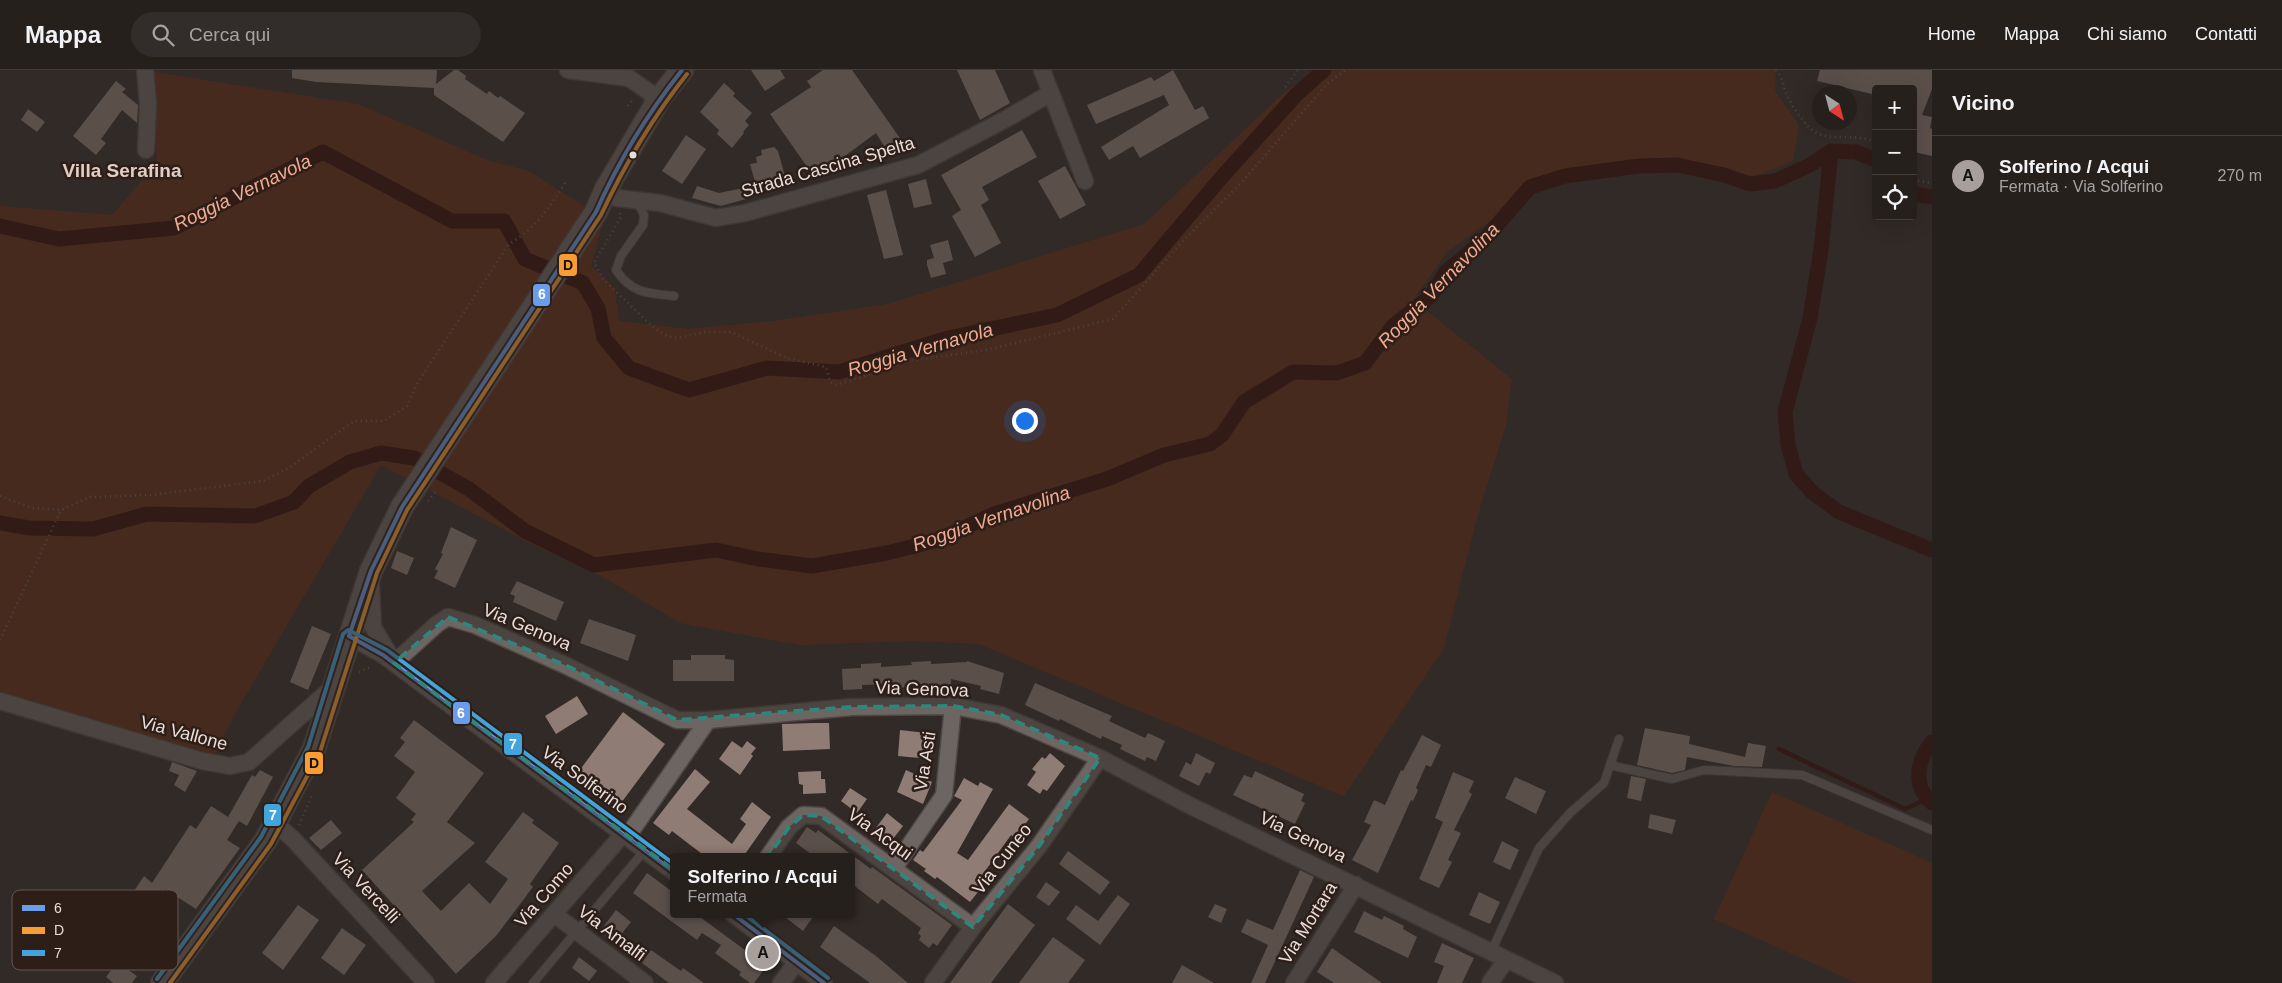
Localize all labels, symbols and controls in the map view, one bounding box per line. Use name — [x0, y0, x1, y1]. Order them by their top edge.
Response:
search box — [131, 12, 481, 57]
text: Mappa — [25, 21, 101, 48]
icon: search — [149, 21, 177, 49]
text: Cerca qui — [189, 24, 270, 45]
text: Home — [1928, 24, 1976, 44]
text: Mappa — [2004, 24, 2059, 44]
text: Chi siamo — [2087, 24, 2167, 44]
text: Contatti — [2195, 24, 2257, 44]
north arrow — [1812, 85, 1857, 130]
map controls — [1872, 85, 1917, 220]
button: + — [1872, 85, 1917, 130]
text: Vicino — [1952, 91, 2015, 114]
button: − — [1872, 130, 1917, 175]
street label: Strada Cascina Spelta — [739, 132, 918, 201]
water label: Roggia Vernavola — [170, 150, 314, 235]
unlabelled marker — [628, 150, 638, 160]
text: Solferino / Acqui — [1999, 156, 2149, 177]
district label: Villa Serafina — [63, 160, 182, 181]
text: A — [1962, 167, 1974, 184]
text: 270 m — [2218, 167, 2262, 184]
button: locate — [1872, 175, 1917, 220]
text: Fermata · Via Solferino — [1999, 178, 2163, 195]
water label: Roggia Vernavolina — [1373, 219, 1503, 352]
line badge: D — [558, 253, 578, 277]
text: D — [563, 257, 573, 273]
line badge: 6 — [532, 283, 551, 307]
text: 6 — [538, 286, 546, 302]
water label: Roggia Vernavola — [845, 319, 995, 380]
your location — [1012, 408, 1038, 434]
water label: Roggia Vernavolina — [910, 482, 1073, 555]
street label: Via Genova — [480, 599, 575, 655]
street label: Via Genova — [875, 677, 970, 701]
line badge: 6 — [452, 701, 471, 725]
text: 6 — [457, 705, 465, 721]
street label: Via Vallone — [138, 712, 230, 754]
street label: Via Asti — [910, 730, 940, 792]
line badge: 7 — [503, 732, 523, 756]
text: 7 — [509, 736, 517, 752]
street label: Via Solferino — [538, 742, 632, 818]
line badge: D — [304, 751, 324, 775]
text: D — [309, 755, 319, 771]
line badge: 7 — [263, 803, 282, 827]
street label: Via Acqui — [844, 804, 916, 864]
text: 7 — [269, 807, 277, 823]
street label: Via Genova — [1256, 807, 1350, 867]
street label: Via Cuneo — [968, 820, 1036, 898]
street label: Via Vercelli — [328, 849, 404, 927]
popup — [670, 853, 855, 918]
street label: Via Como — [511, 859, 577, 931]
text: Solferino / Acqui — [687, 866, 838, 887]
street label: Via Mortara — [1275, 878, 1342, 968]
text: Fermata — [687, 888, 747, 905]
legend — [12, 890, 178, 970]
text: 6 — [54, 900, 62, 916]
street label: Via Amalfi — [574, 901, 650, 965]
text: D — [54, 922, 64, 938]
pin: A — [747, 934, 779, 972]
text: 7 — [54, 945, 62, 961]

